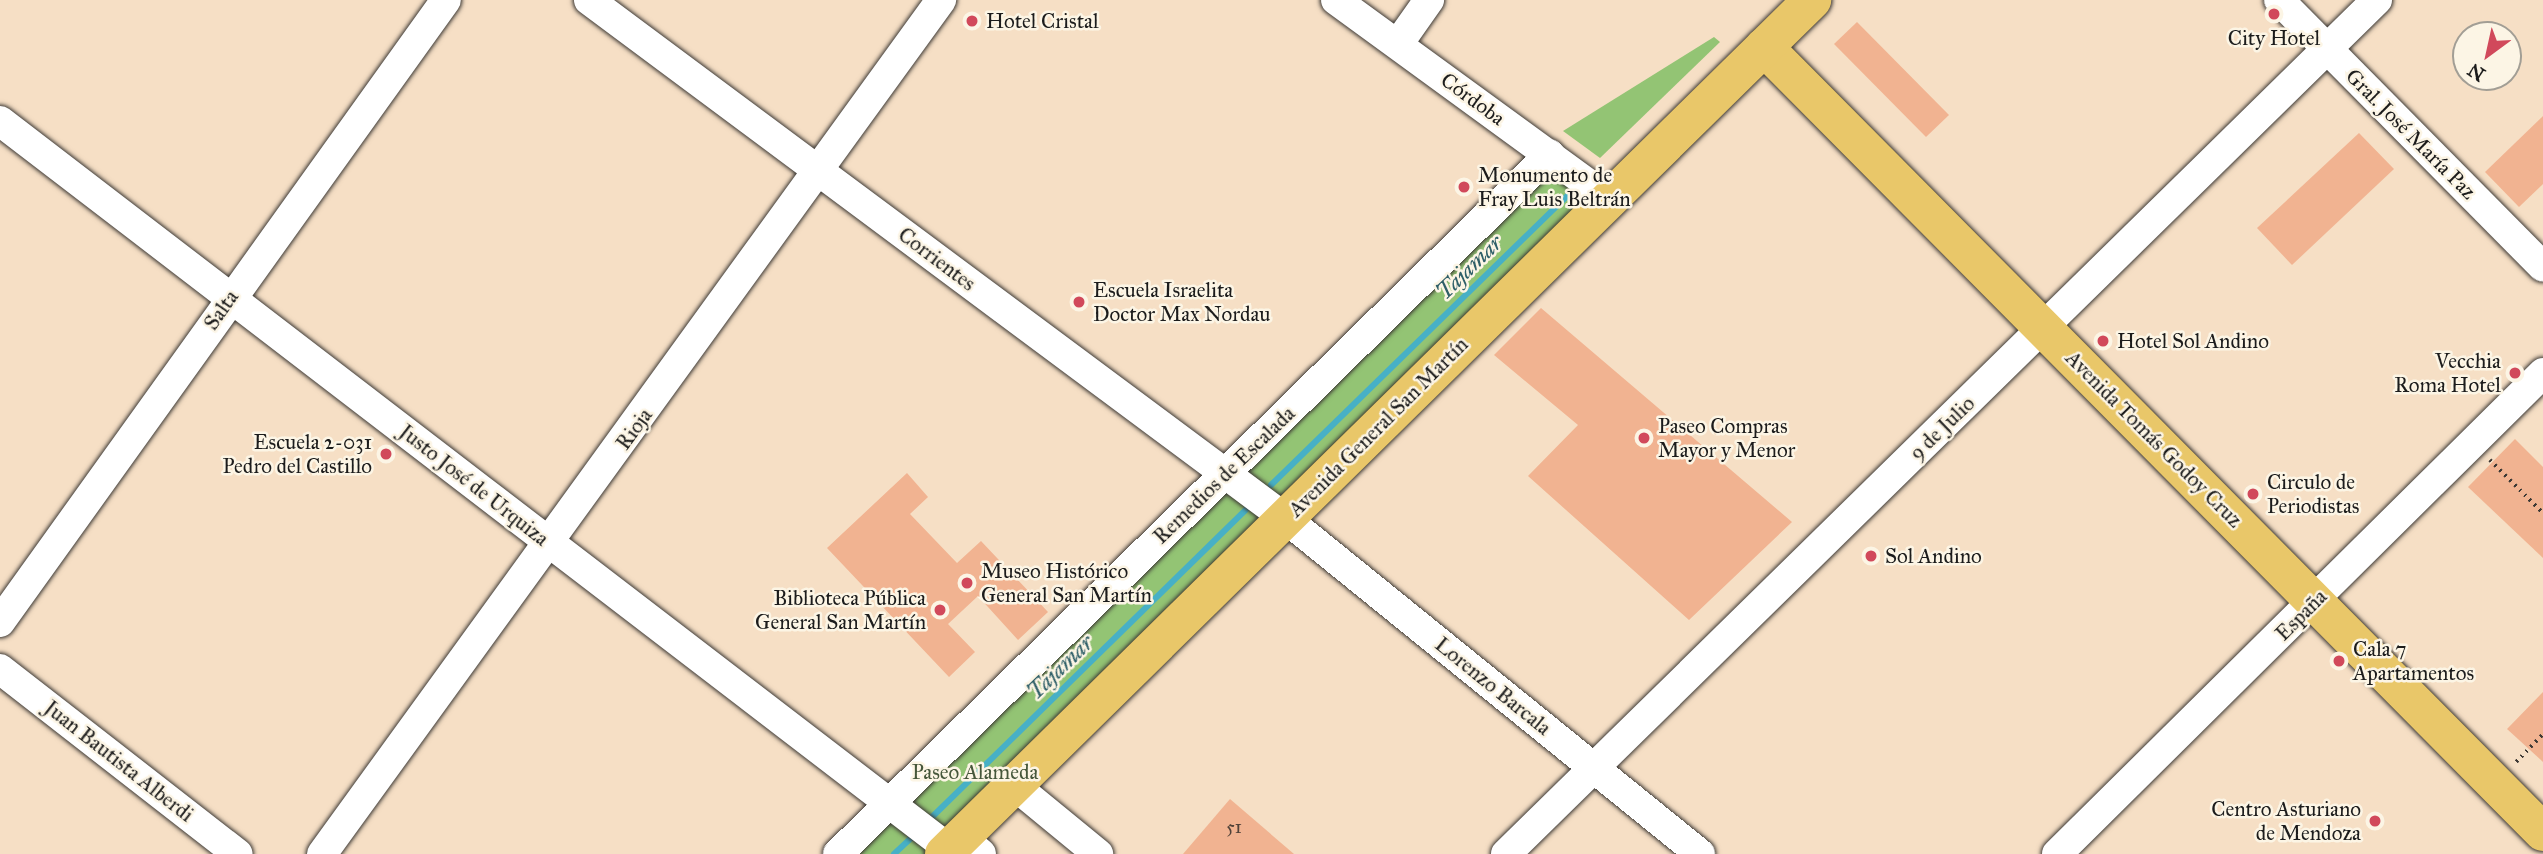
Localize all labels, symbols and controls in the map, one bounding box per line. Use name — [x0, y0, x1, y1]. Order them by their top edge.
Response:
marker: City Hotel — [2266, 6, 2282, 22]
place label: Hotel Cristal — [986, 8, 1099, 34]
marker: Hotel Cristal — [964, 13, 980, 29]
north arrow — [2452, 21, 2522, 91]
place label: City Hotel — [2228, 25, 2320, 51]
text: N — [2463, 58, 2489, 86]
street label: Gral. José María Paz — [2341, 64, 2481, 204]
street label: Córdoba — [1436, 67, 1510, 131]
place label: Monumento de Fray Luis Beltrán — [1478, 162, 1630, 212]
marker: Monumento de Fray Luis Beltrán — [1456, 179, 1472, 195]
street label: Corrientes — [893, 222, 981, 296]
water label: Tajamar — [1430, 229, 1508, 305]
place label: Escuela Israelita Doctor Max Nordau — [1093, 277, 1271, 327]
street label: Salta — [198, 285, 244, 335]
marker: Escuela Israelita Doctor Max Nordau — [1071, 294, 1087, 310]
place label: Hotel Sol Andino — [2117, 328, 2269, 354]
street label: Avenida General San Martín — [1283, 332, 1473, 522]
marker: Hotel Sol Andino — [2095, 333, 2111, 349]
street label: Avenida Tomás Godoy Cruz — [2060, 345, 2248, 533]
place label: Vecchia Roma Hotel — [2394, 348, 2501, 398]
marker: Vecchia Roma Hotel — [2507, 365, 2523, 381]
street label: 9 de Julio — [1904, 391, 1980, 465]
street label: Remedios de Escalada — [1148, 401, 1300, 549]
street label: Rioja — [611, 403, 657, 455]
place label: Paseo Compras Mayor y Menor — [1658, 413, 1795, 463]
street label: Justo José de Urquiza — [394, 419, 554, 551]
place label: Escuela 2-031 Pedro del Castillo — [223, 429, 372, 479]
marker: Paseo Compras Mayor y Menor — [1636, 430, 1652, 446]
marker: Escuela 2-031 Pedro del Castillo — [378, 446, 394, 462]
place label: Circulo de Periodistas — [2267, 469, 2359, 519]
marker: Circulo de Periodistas — [2245, 486, 2261, 502]
place label: Sol Andino — [1885, 543, 1982, 569]
marker: Sol Andino — [1863, 548, 1879, 564]
place label: Museo Histórico General San Martín — [981, 558, 1152, 608]
marker: Museo Histórico General San Martín — [959, 575, 975, 591]
street label: España — [2270, 584, 2332, 646]
place label: Biblioteca Pública General San Martín — [755, 585, 926, 635]
marker: Biblioteca Pública General San Martín — [932, 602, 948, 618]
water label: Tajamar — [1021, 629, 1099, 705]
street label: Lorenzo Barcala — [1430, 632, 1556, 740]
place label: Cala 7 Apartamentos — [2353, 636, 2474, 686]
marker: Cala 7 Apartamentos — [2331, 653, 2347, 669]
street label: Juan Bautista Alberdi — [39, 695, 199, 827]
park label: Paseo Alameda — [912, 759, 1038, 785]
place label: Centro Asturiano de Mendoza — [2211, 796, 2361, 846]
marker: Centro Asturiano de Mendoza — [2367, 813, 2383, 829]
house number: 51 — [1226, 816, 1242, 838]

